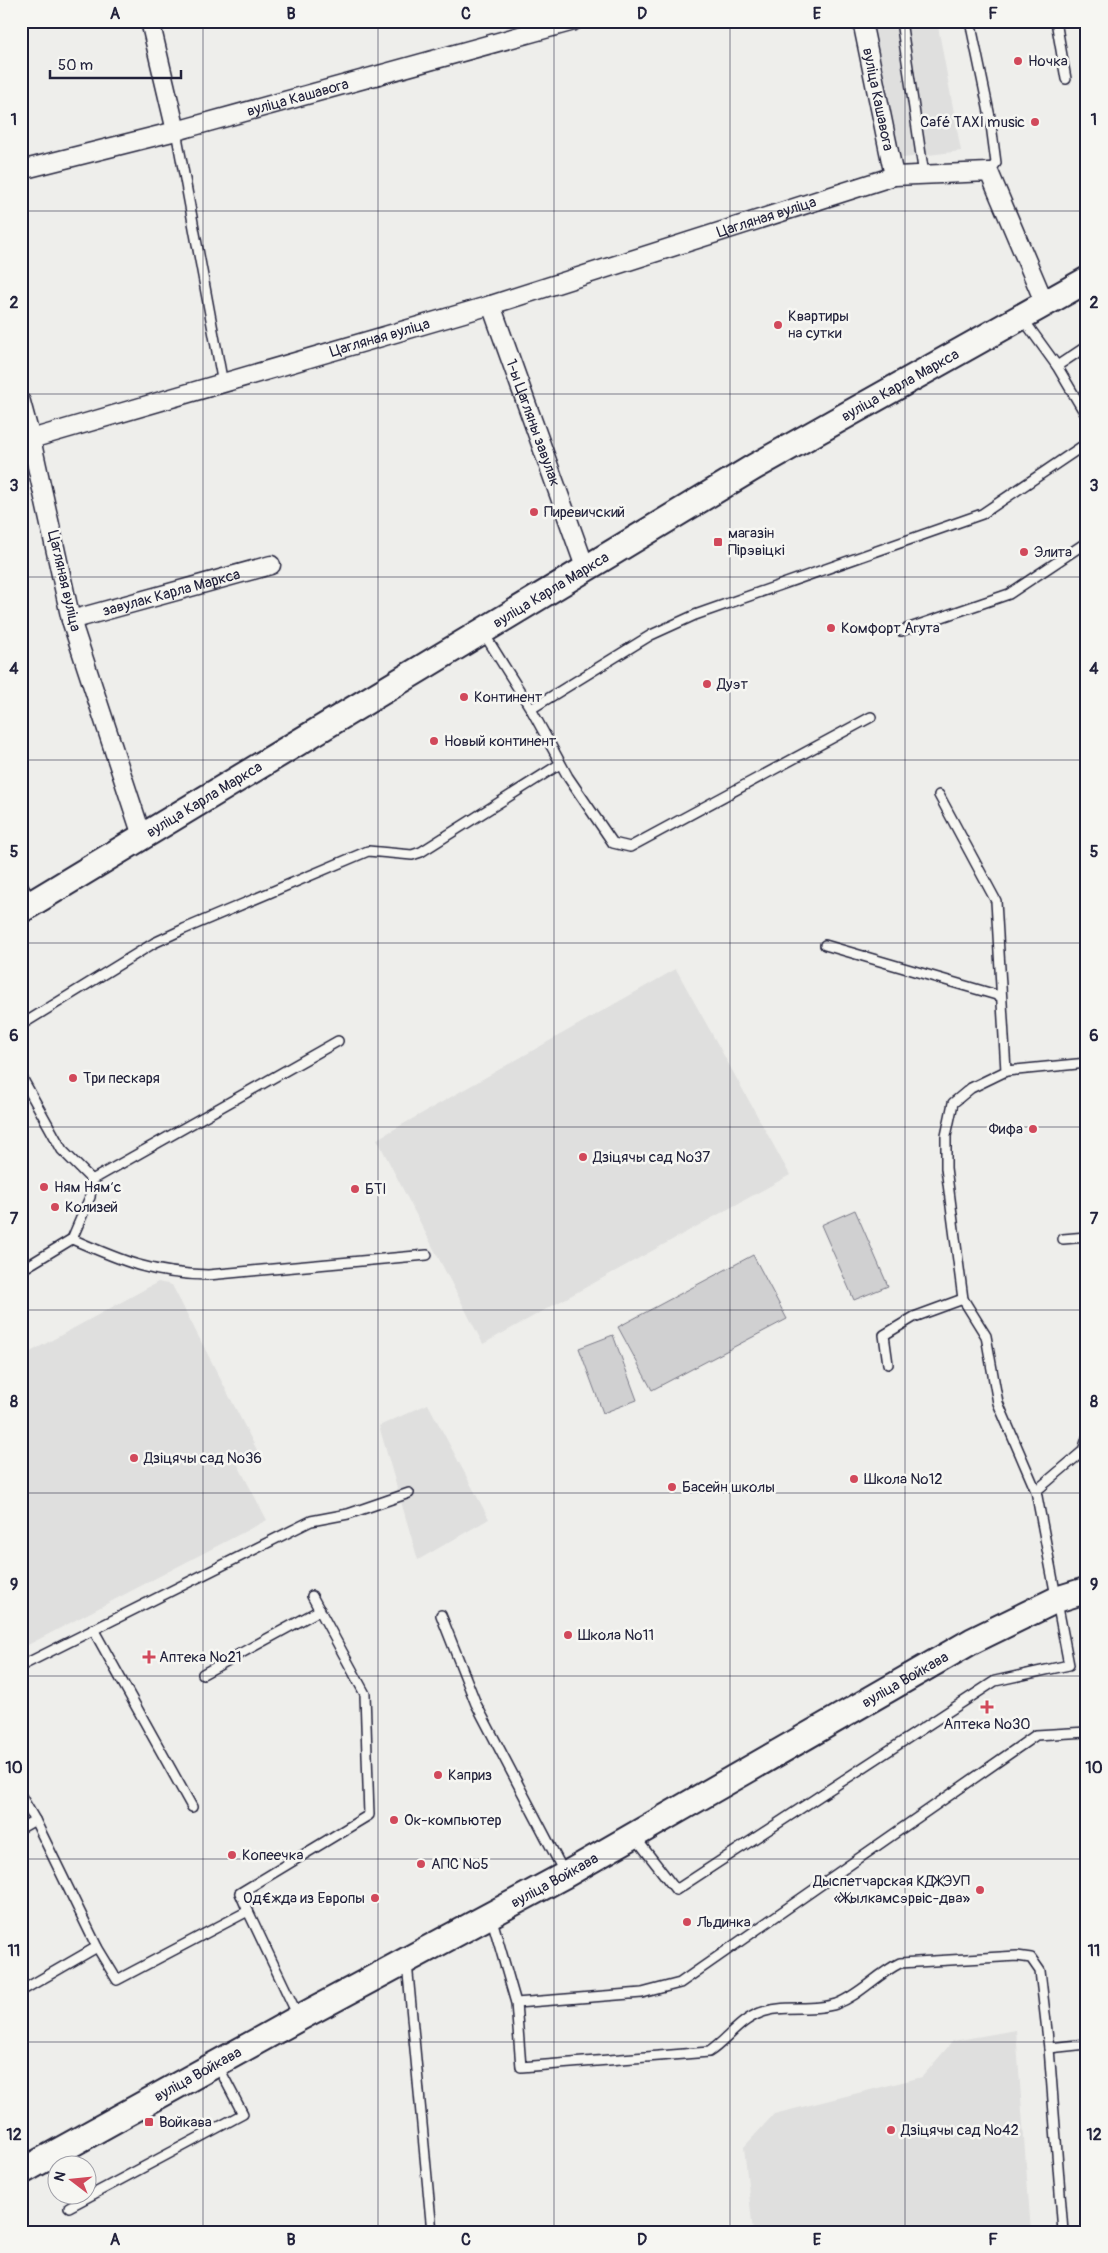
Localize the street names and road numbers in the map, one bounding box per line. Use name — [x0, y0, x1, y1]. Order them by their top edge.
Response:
street label: вуліца Кашавога — [858, 46, 898, 153]
street label: вуліца Кашавога — [245, 74, 351, 121]
street label: Цагляная вуліца — [714, 192, 818, 242]
street label: Цагляная вуліца — [328, 314, 432, 361]
street label: вуліца Карла Маркса — [838, 344, 962, 426]
street label: 1-ы Цагляны завулак — [502, 356, 565, 489]
street label: Цагляная вуліца — [43, 529, 85, 633]
street label: вуліца Карла Маркса — [489, 548, 612, 632]
street label: завулак Карла Маркса — [100, 564, 242, 620]
street label: вуліца Карла Маркса — [143, 757, 266, 842]
street label: вуліца Войкава — [858, 1647, 952, 1712]
street label: вуліца Войкава — [507, 1848, 602, 1912]
street label: вуліца Войкава — [151, 2042, 245, 2106]

